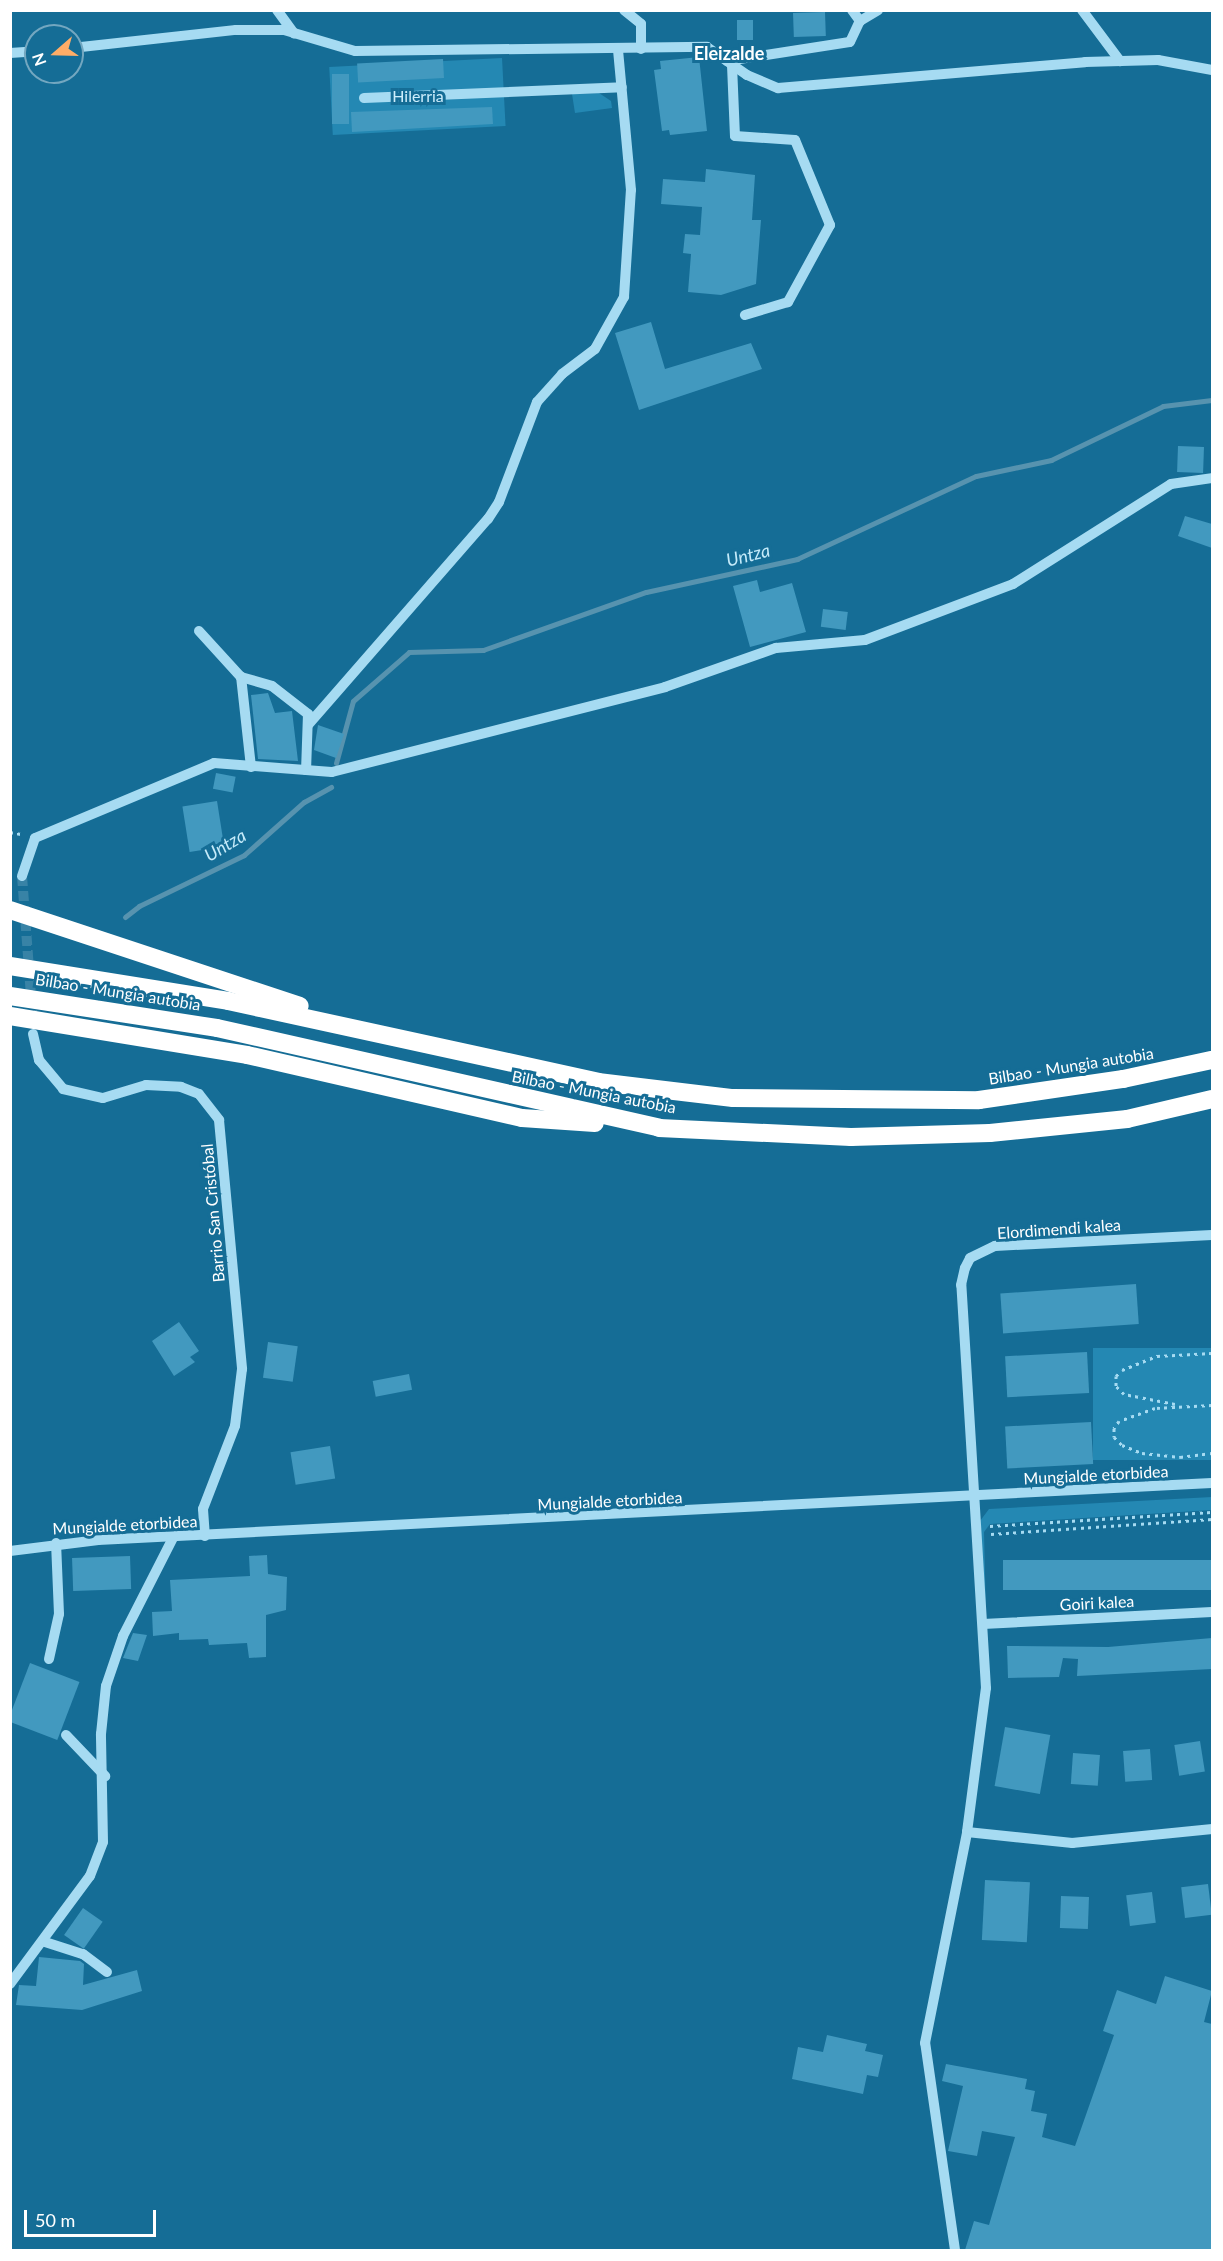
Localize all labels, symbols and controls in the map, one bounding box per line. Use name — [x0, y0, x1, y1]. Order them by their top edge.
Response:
north arrow — [24, 24, 84, 84]
district label: Eleizalde — [694, 42, 764, 64]
text: N — [27, 51, 50, 69]
park label: Hilerria — [392, 86, 444, 106]
water label: Untza — [724, 539, 772, 571]
water label: Untza — [200, 824, 250, 866]
street label: Bilbao - Mungia autobia — [34, 969, 202, 1015]
street label: Bilbao - Mungia autobia — [987, 1043, 1155, 1089]
street label: Bilbao - Mungia autobia — [510, 1067, 678, 1117]
street label: Barrio San Cristóbal — [197, 1143, 229, 1283]
street label: Elordimendi kalea — [996, 1215, 1122, 1243]
street label: Mungialde etorbidea — [1023, 1462, 1169, 1488]
street label: Mungialde etorbidea — [537, 1488, 683, 1514]
street label: Mungialde etorbidea — [52, 1512, 198, 1538]
street label: Goiri kalea — [1059, 1591, 1135, 1615]
scale bar — [27, 2198, 159, 2236]
text: 50 m — [35, 2209, 75, 2231]

